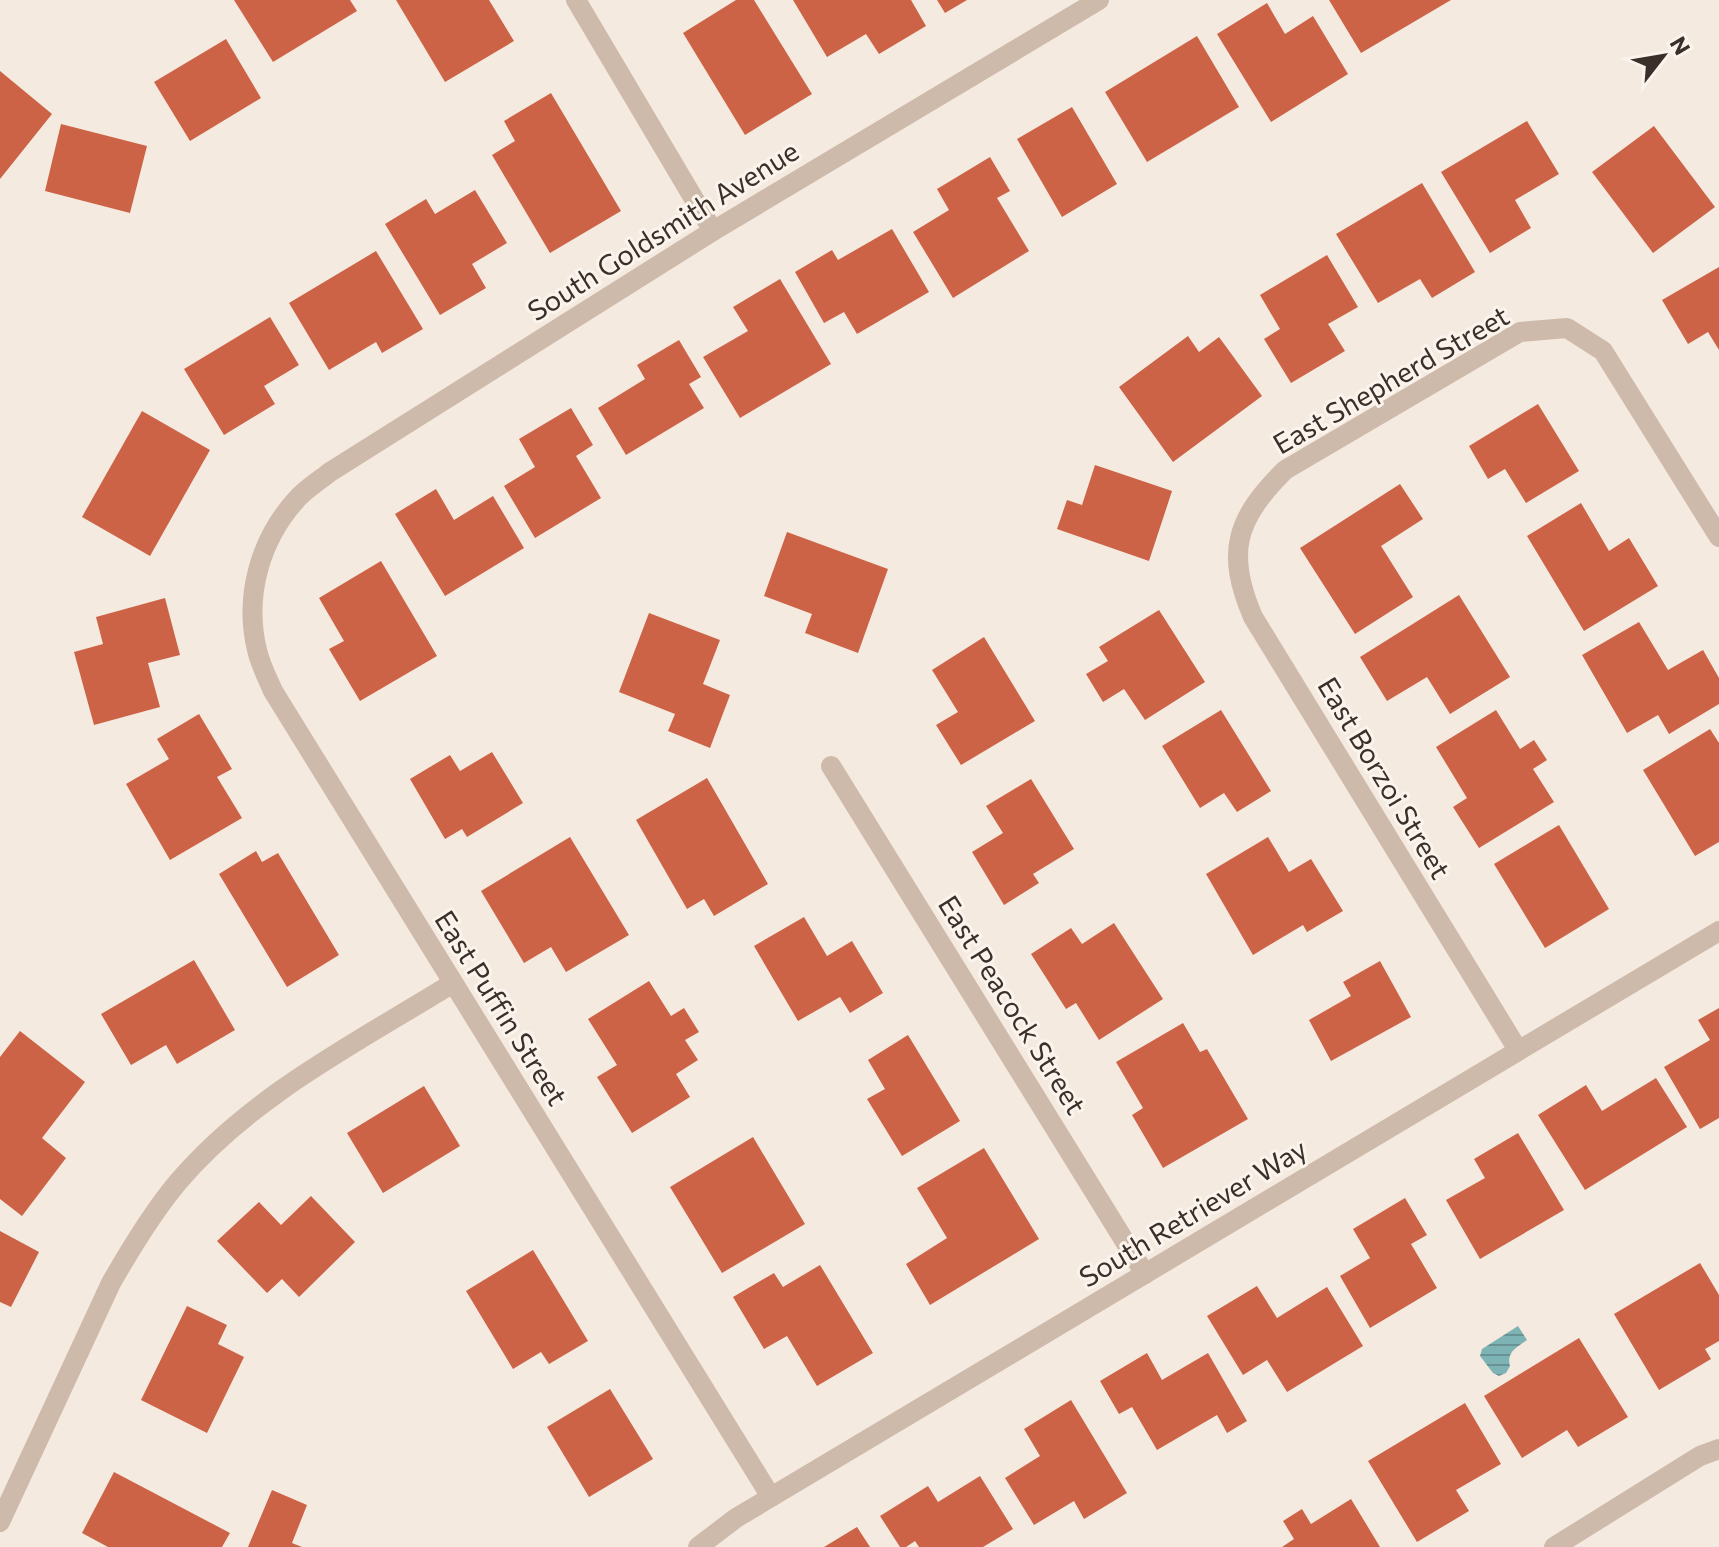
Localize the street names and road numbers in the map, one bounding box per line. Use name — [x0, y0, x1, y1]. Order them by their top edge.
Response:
street label: South Goldsmith Avenue — [521, 133, 804, 327]
street label: East Shepherd Street — [1266, 298, 1515, 461]
street label: East Borzoi Street — [1311, 671, 1458, 884]
street label: East Peacock Street — [932, 889, 1094, 1120]
street label: East Puffin Street — [428, 904, 575, 1111]
street label: South Retriever Way — [1073, 1131, 1312, 1294]

